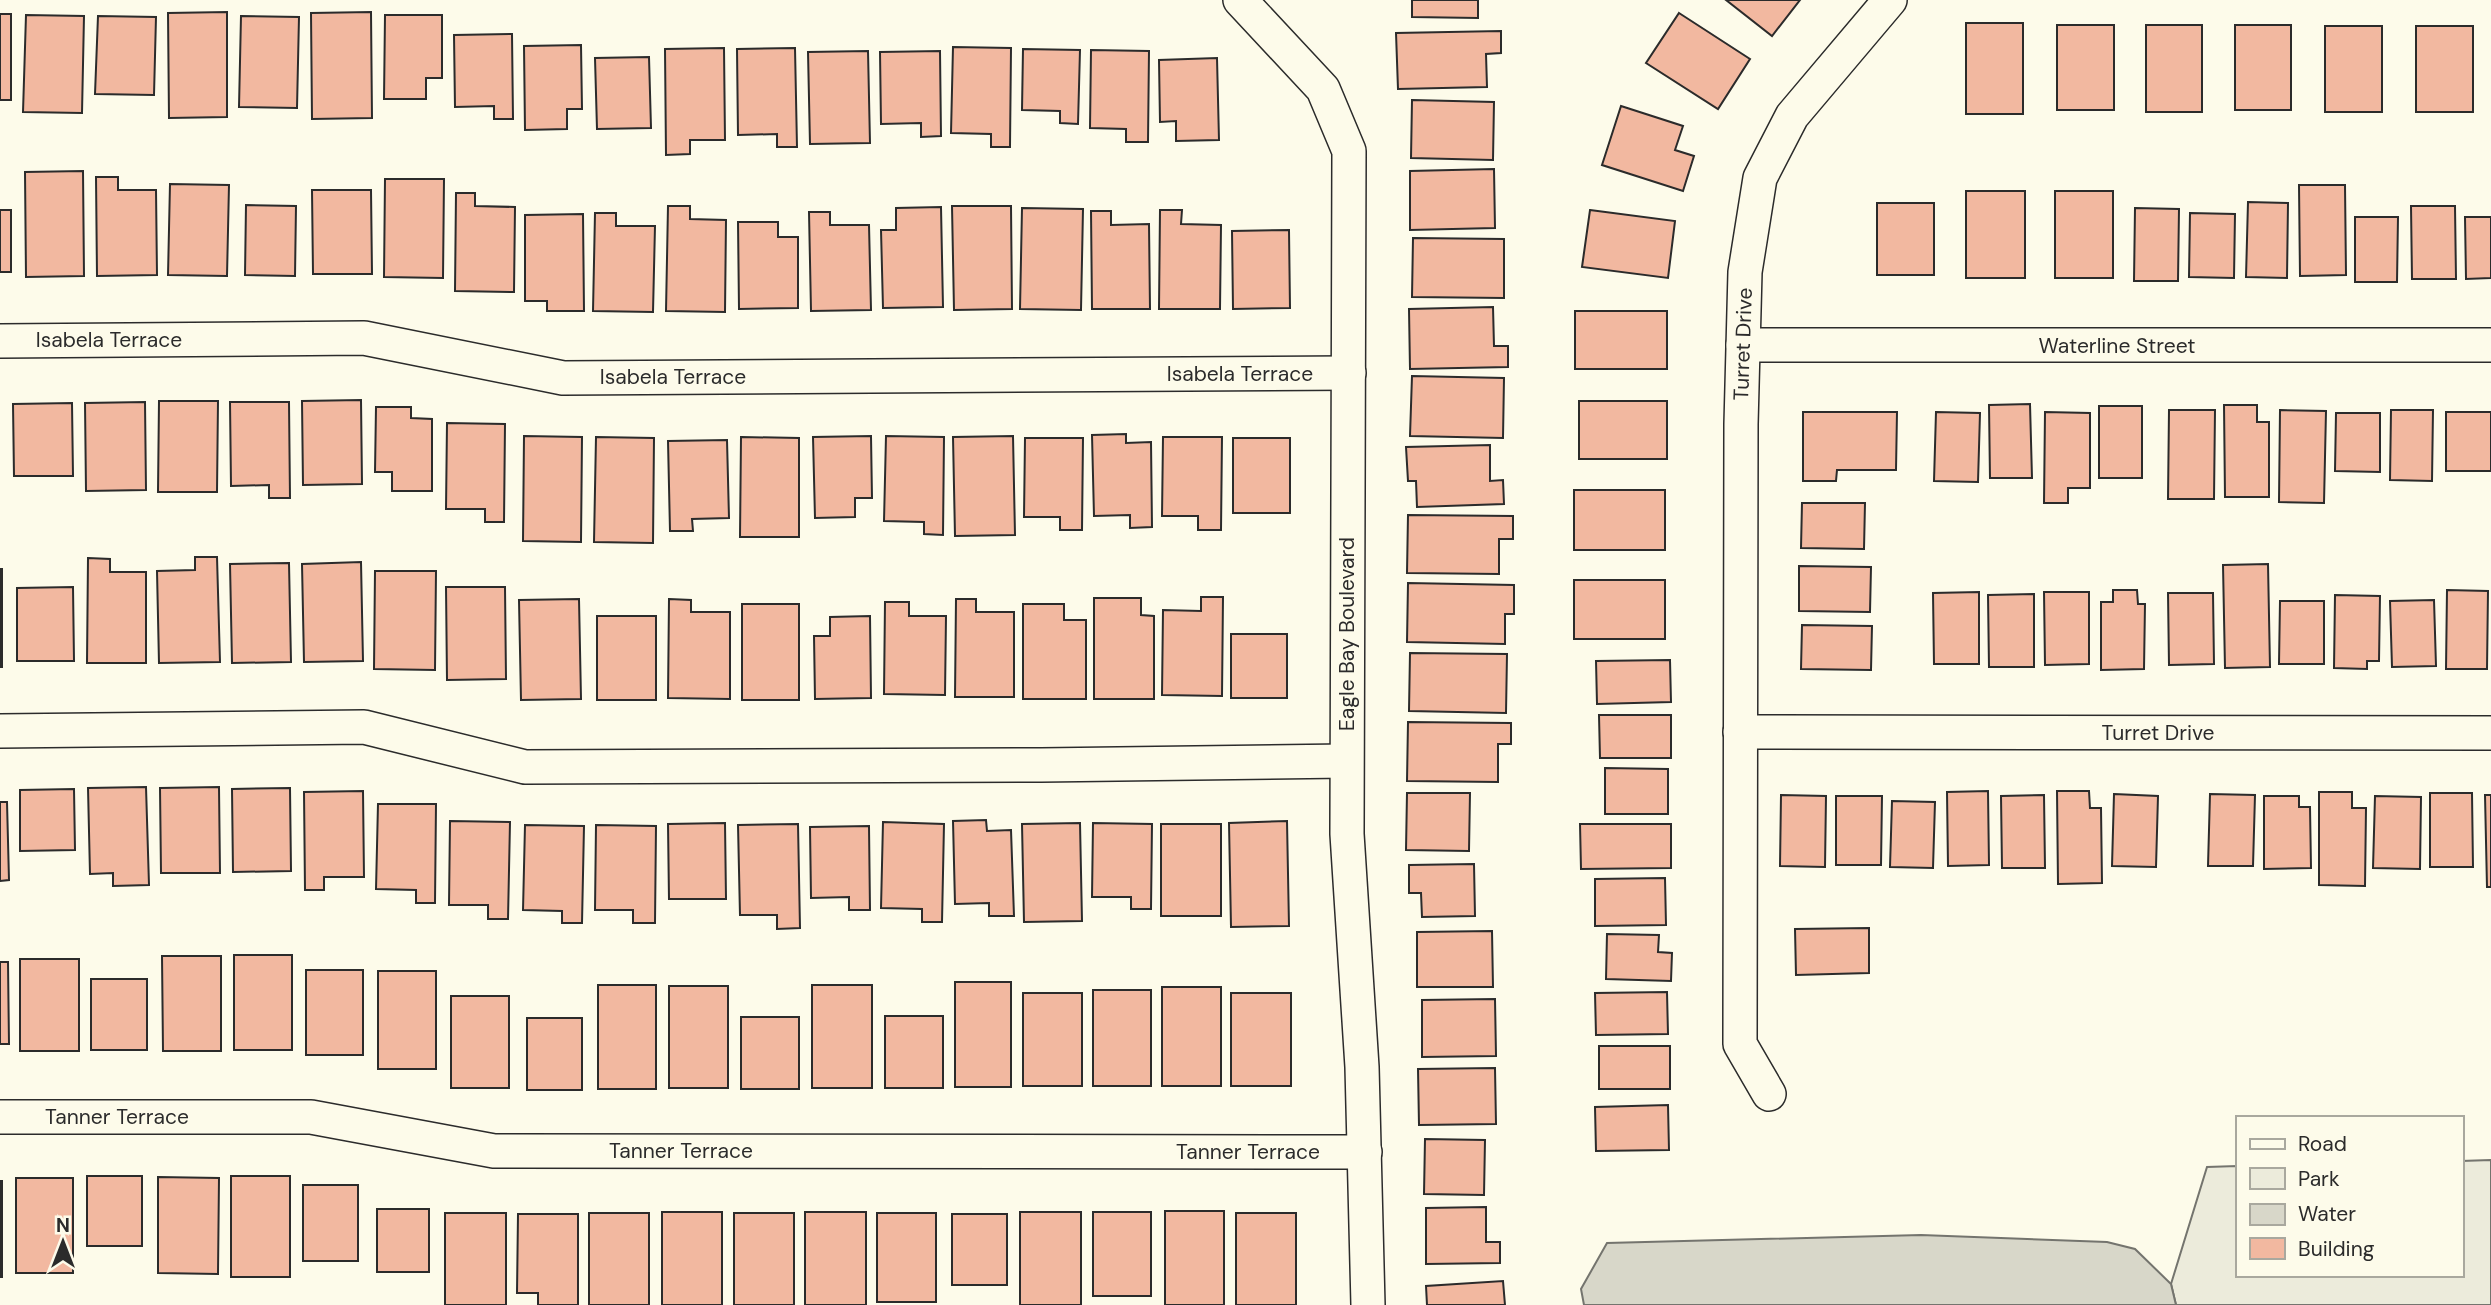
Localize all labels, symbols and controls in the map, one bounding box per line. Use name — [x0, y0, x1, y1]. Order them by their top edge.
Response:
street label: Turret Drive — [1727, 287, 1759, 401]
street label: Isabela Terrace — [36, 326, 182, 354]
street label: Waterline Street — [2039, 332, 2195, 360]
street label: Isabela Terrace — [1167, 360, 1313, 388]
street label: Isabela Terrace — [600, 363, 746, 391]
street label: Eagle Bay Boulevard — [1333, 537, 1361, 731]
street label: Turret Drive — [2101, 719, 2215, 747]
street label: Tanner Terrace — [45, 1103, 189, 1131]
legend — [2236, 1116, 2463, 1277]
text: Road — [2298, 1130, 2347, 1158]
street label: Tanner Terrace — [609, 1137, 753, 1165]
street label: Tanner Terrace — [1176, 1138, 1320, 1166]
text: Park — [2298, 1165, 2340, 1193]
text: Water — [2298, 1200, 2356, 1228]
north arrow — [28, 1207, 98, 1277]
text: N — [56, 1213, 70, 1238]
text: Building — [2298, 1235, 2375, 1263]

